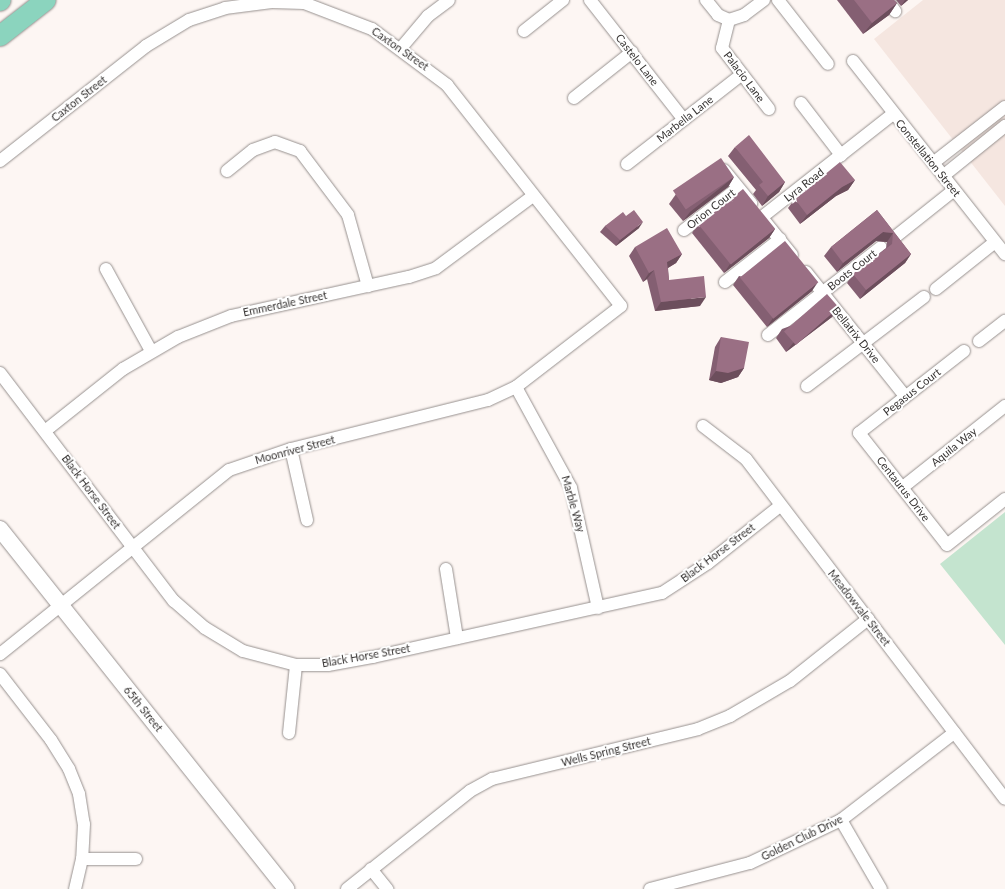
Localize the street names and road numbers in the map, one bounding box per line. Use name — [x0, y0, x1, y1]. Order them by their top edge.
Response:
street label: Caxton Street — [369, 25, 431, 73]
street label: Castelo Lane — [613, 32, 661, 88]
street label: Palacio Lane — [721, 49, 767, 105]
street label: Caxton Street — [49, 73, 109, 125]
street label: Marbella Lane — [654, 93, 716, 145]
street label: Constellation Street — [893, 117, 963, 199]
street label: Lyra Road — [781, 165, 827, 205]
street label: Orion Court — [684, 186, 738, 232]
street label: Boots Court — [825, 247, 879, 293]
street label: Emmerdale Street — [242, 289, 328, 319]
street label: Bellatrix Drive — [829, 304, 883, 366]
street label: Pegasus Court — [881, 365, 943, 419]
street label: Aquila Way — [929, 425, 979, 469]
street label: Moonriver Street — [253, 433, 337, 467]
street label: Black Horse Street — [59, 452, 123, 532]
street label: Centaurus Drive — [874, 454, 932, 524]
street label: Marble Way — [559, 474, 587, 534]
street label: Black Horse Street — [678, 521, 758, 585]
street label: Meadowvale Street — [825, 567, 893, 649]
street label: Black Horse Street — [321, 642, 411, 670]
street label: 65th Street — [121, 684, 165, 734]
street label: Wells Spring Street — [560, 735, 652, 769]
street label: Golden Club Drive — [759, 813, 845, 863]

